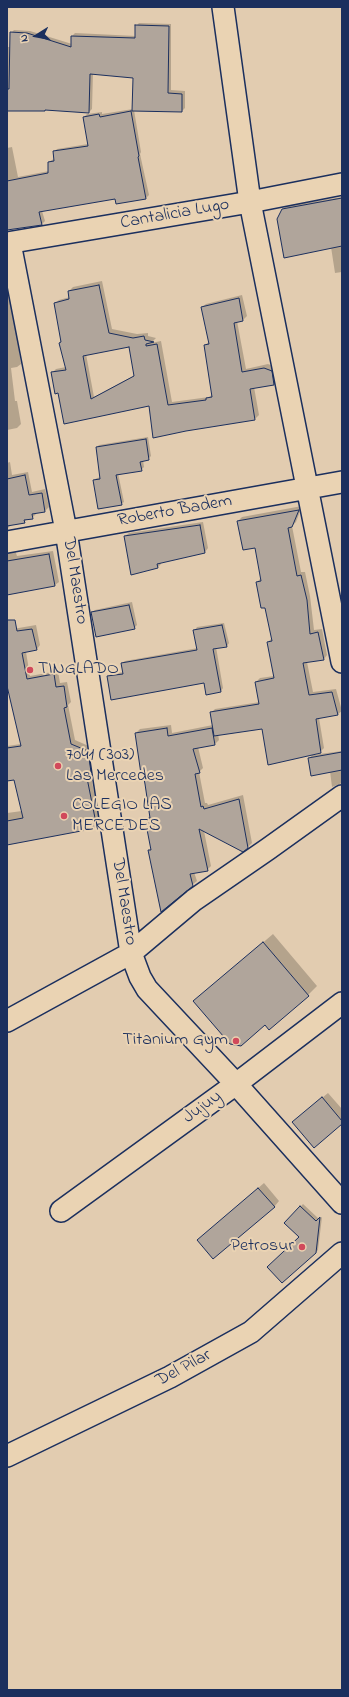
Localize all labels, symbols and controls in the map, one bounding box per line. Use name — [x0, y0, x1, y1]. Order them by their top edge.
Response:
north arrow — [16, 16, 56, 56]
text: N — [16, 33, 33, 43]
street label: Cantalicia Lugo — [119, 195, 231, 235]
street label: Roberto Badem — [116, 491, 234, 533]
street label: Del Maestro — [56, 536, 92, 626]
place label: TINGLADO — [38, 659, 119, 681]
marker: TINGLADO — [25, 665, 35, 675]
place label: 7041 (303) Las Mercedes — [66, 745, 164, 788]
marker: 7041 (303) Las Mercedes — [53, 761, 63, 771]
place label: COLEGIO LAS MERCEDES — [72, 795, 172, 838]
marker: COLEGIO LAS MERCEDES — [59, 811, 69, 821]
street label: Del Maestro — [105, 857, 141, 947]
place label: Titanium Gym — [123, 1030, 228, 1052]
marker: Titanium Gym — [231, 1036, 241, 1046]
street label: Jujuy — [179, 1087, 227, 1129]
place label: Petrosur — [231, 1236, 294, 1258]
marker: Petrosur — [297, 1242, 307, 1252]
street label: Del Pilar — [153, 1345, 215, 1393]

